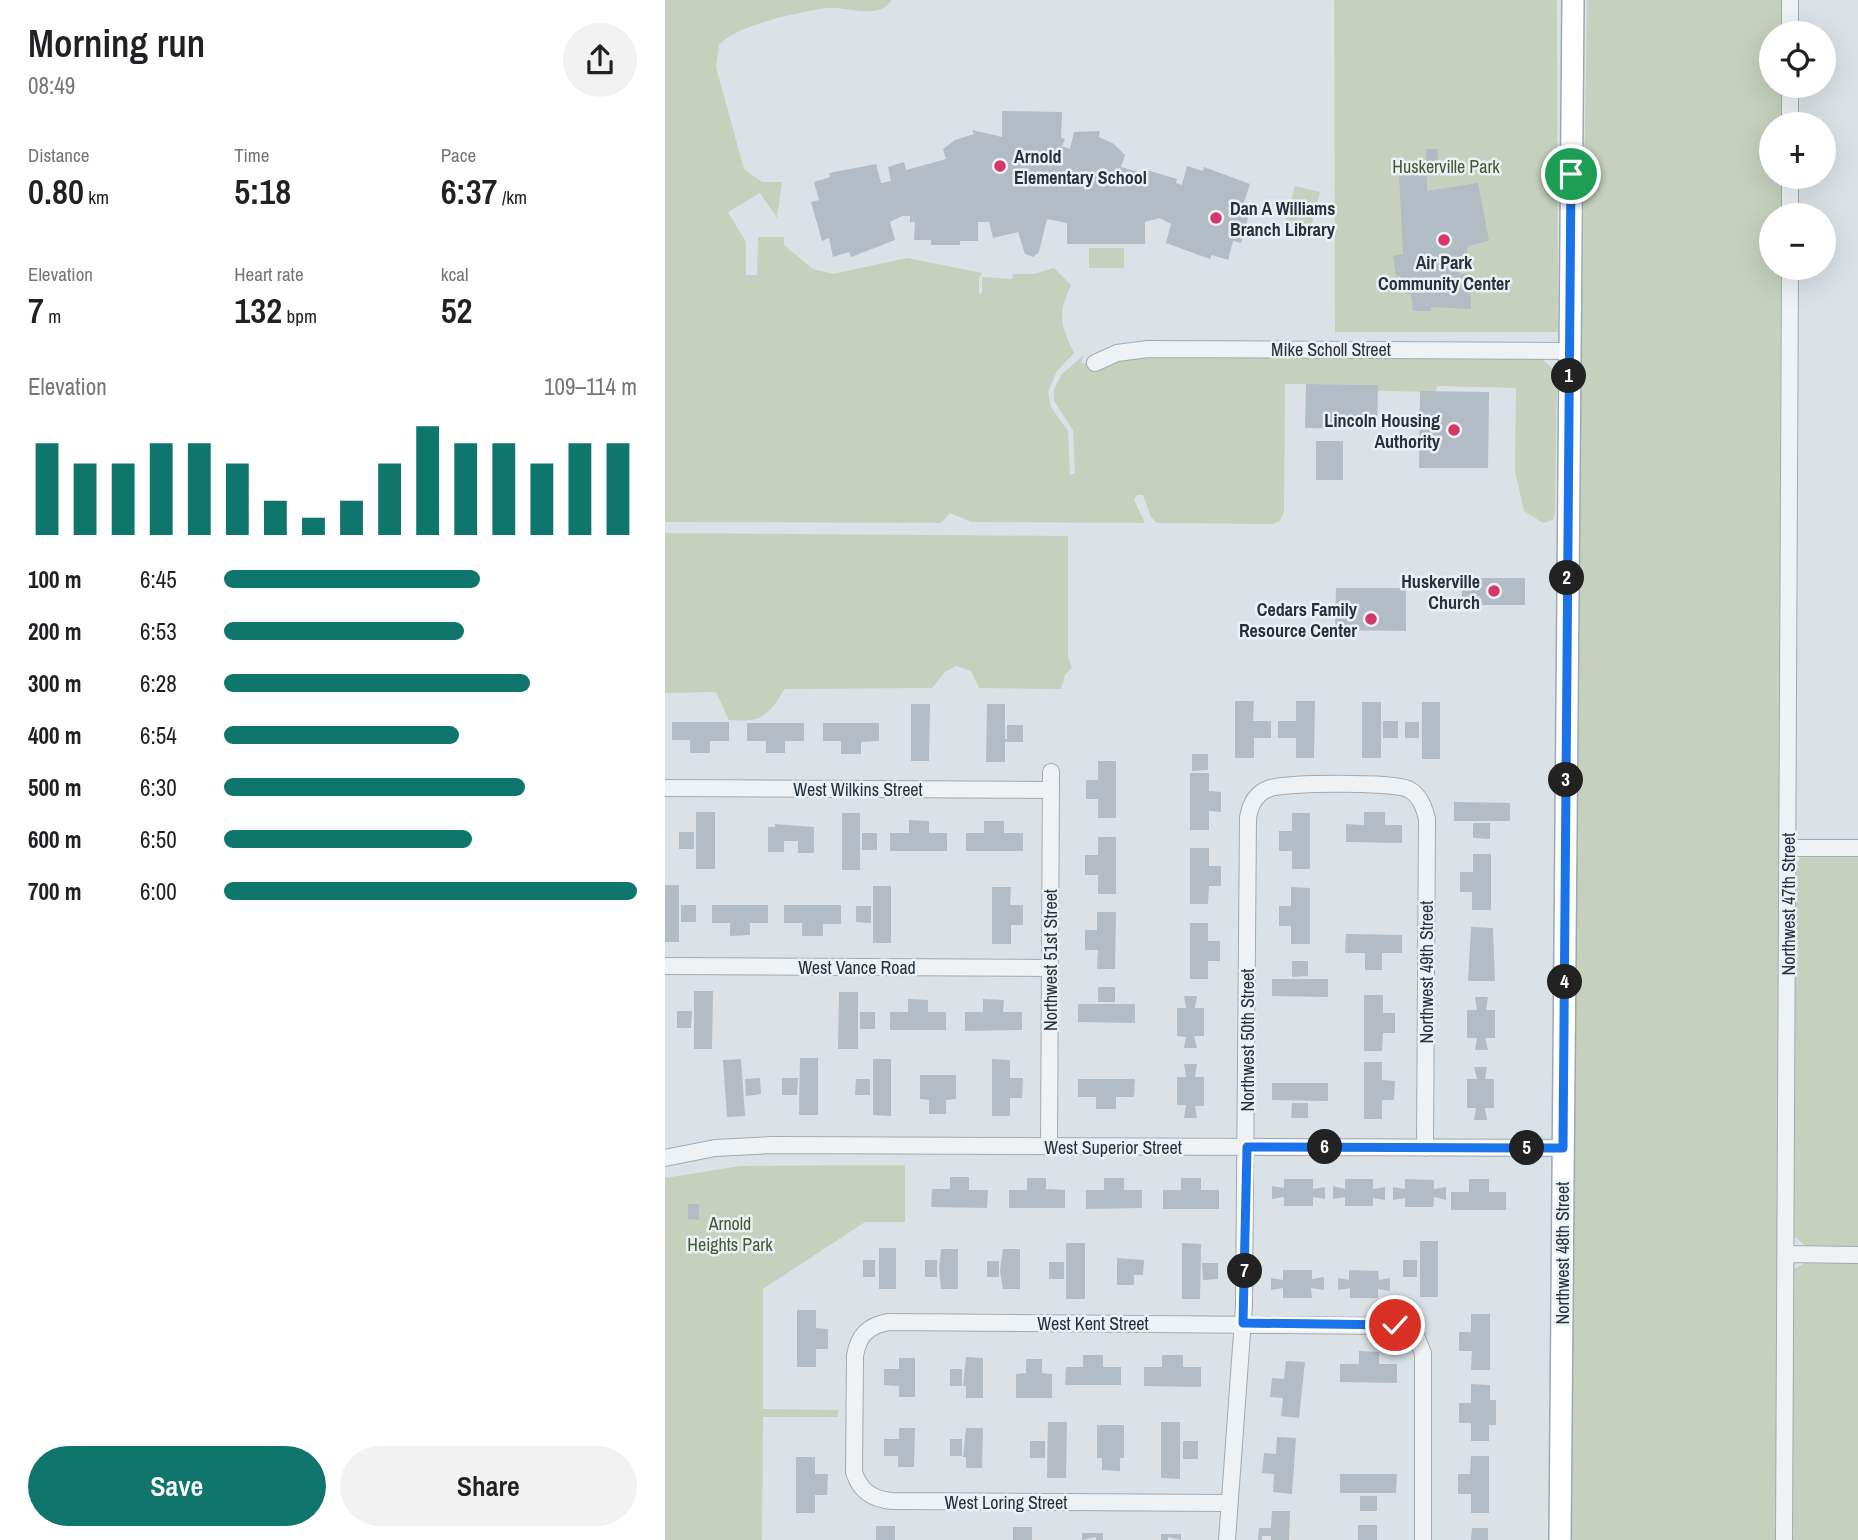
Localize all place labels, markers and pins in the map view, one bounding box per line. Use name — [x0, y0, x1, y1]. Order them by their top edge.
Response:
place label: Arnold Elementary School — [1014, 144, 1147, 190]
pin — [1541, 144, 1601, 204]
marker: Arnold Elementary School — [992, 158, 1008, 174]
place label: Dan A Williams Branch Library — [1230, 196, 1336, 242]
marker: Dan A Williams Branch Library — [1208, 210, 1224, 226]
marker: Air Park Community Center — [1436, 232, 1452, 248]
place label: Air Park Community Center — [1378, 250, 1510, 296]
pin: 1 — [1551, 358, 1587, 394]
place label: Lincoln Housing Authority — [1324, 408, 1441, 454]
marker: Lincoln Housing Authority — [1446, 422, 1462, 438]
pin: 2 — [1549, 560, 1585, 596]
place label: Huskerville Church — [1401, 569, 1480, 615]
marker: Huskerville Church — [1486, 583, 1502, 599]
place label: Cedars Family Resource Center — [1239, 597, 1358, 643]
marker: Cedars Family Resource Center — [1363, 611, 1379, 627]
pin: 3 — [1549, 762, 1583, 798]
pin: 4 — [1548, 964, 1583, 1000]
pin: 6 — [1307, 1130, 1343, 1164]
pin: 5 — [1509, 1130, 1545, 1166]
pin: 7 — [1227, 1254, 1263, 1288]
pin — [1365, 1295, 1425, 1355]

